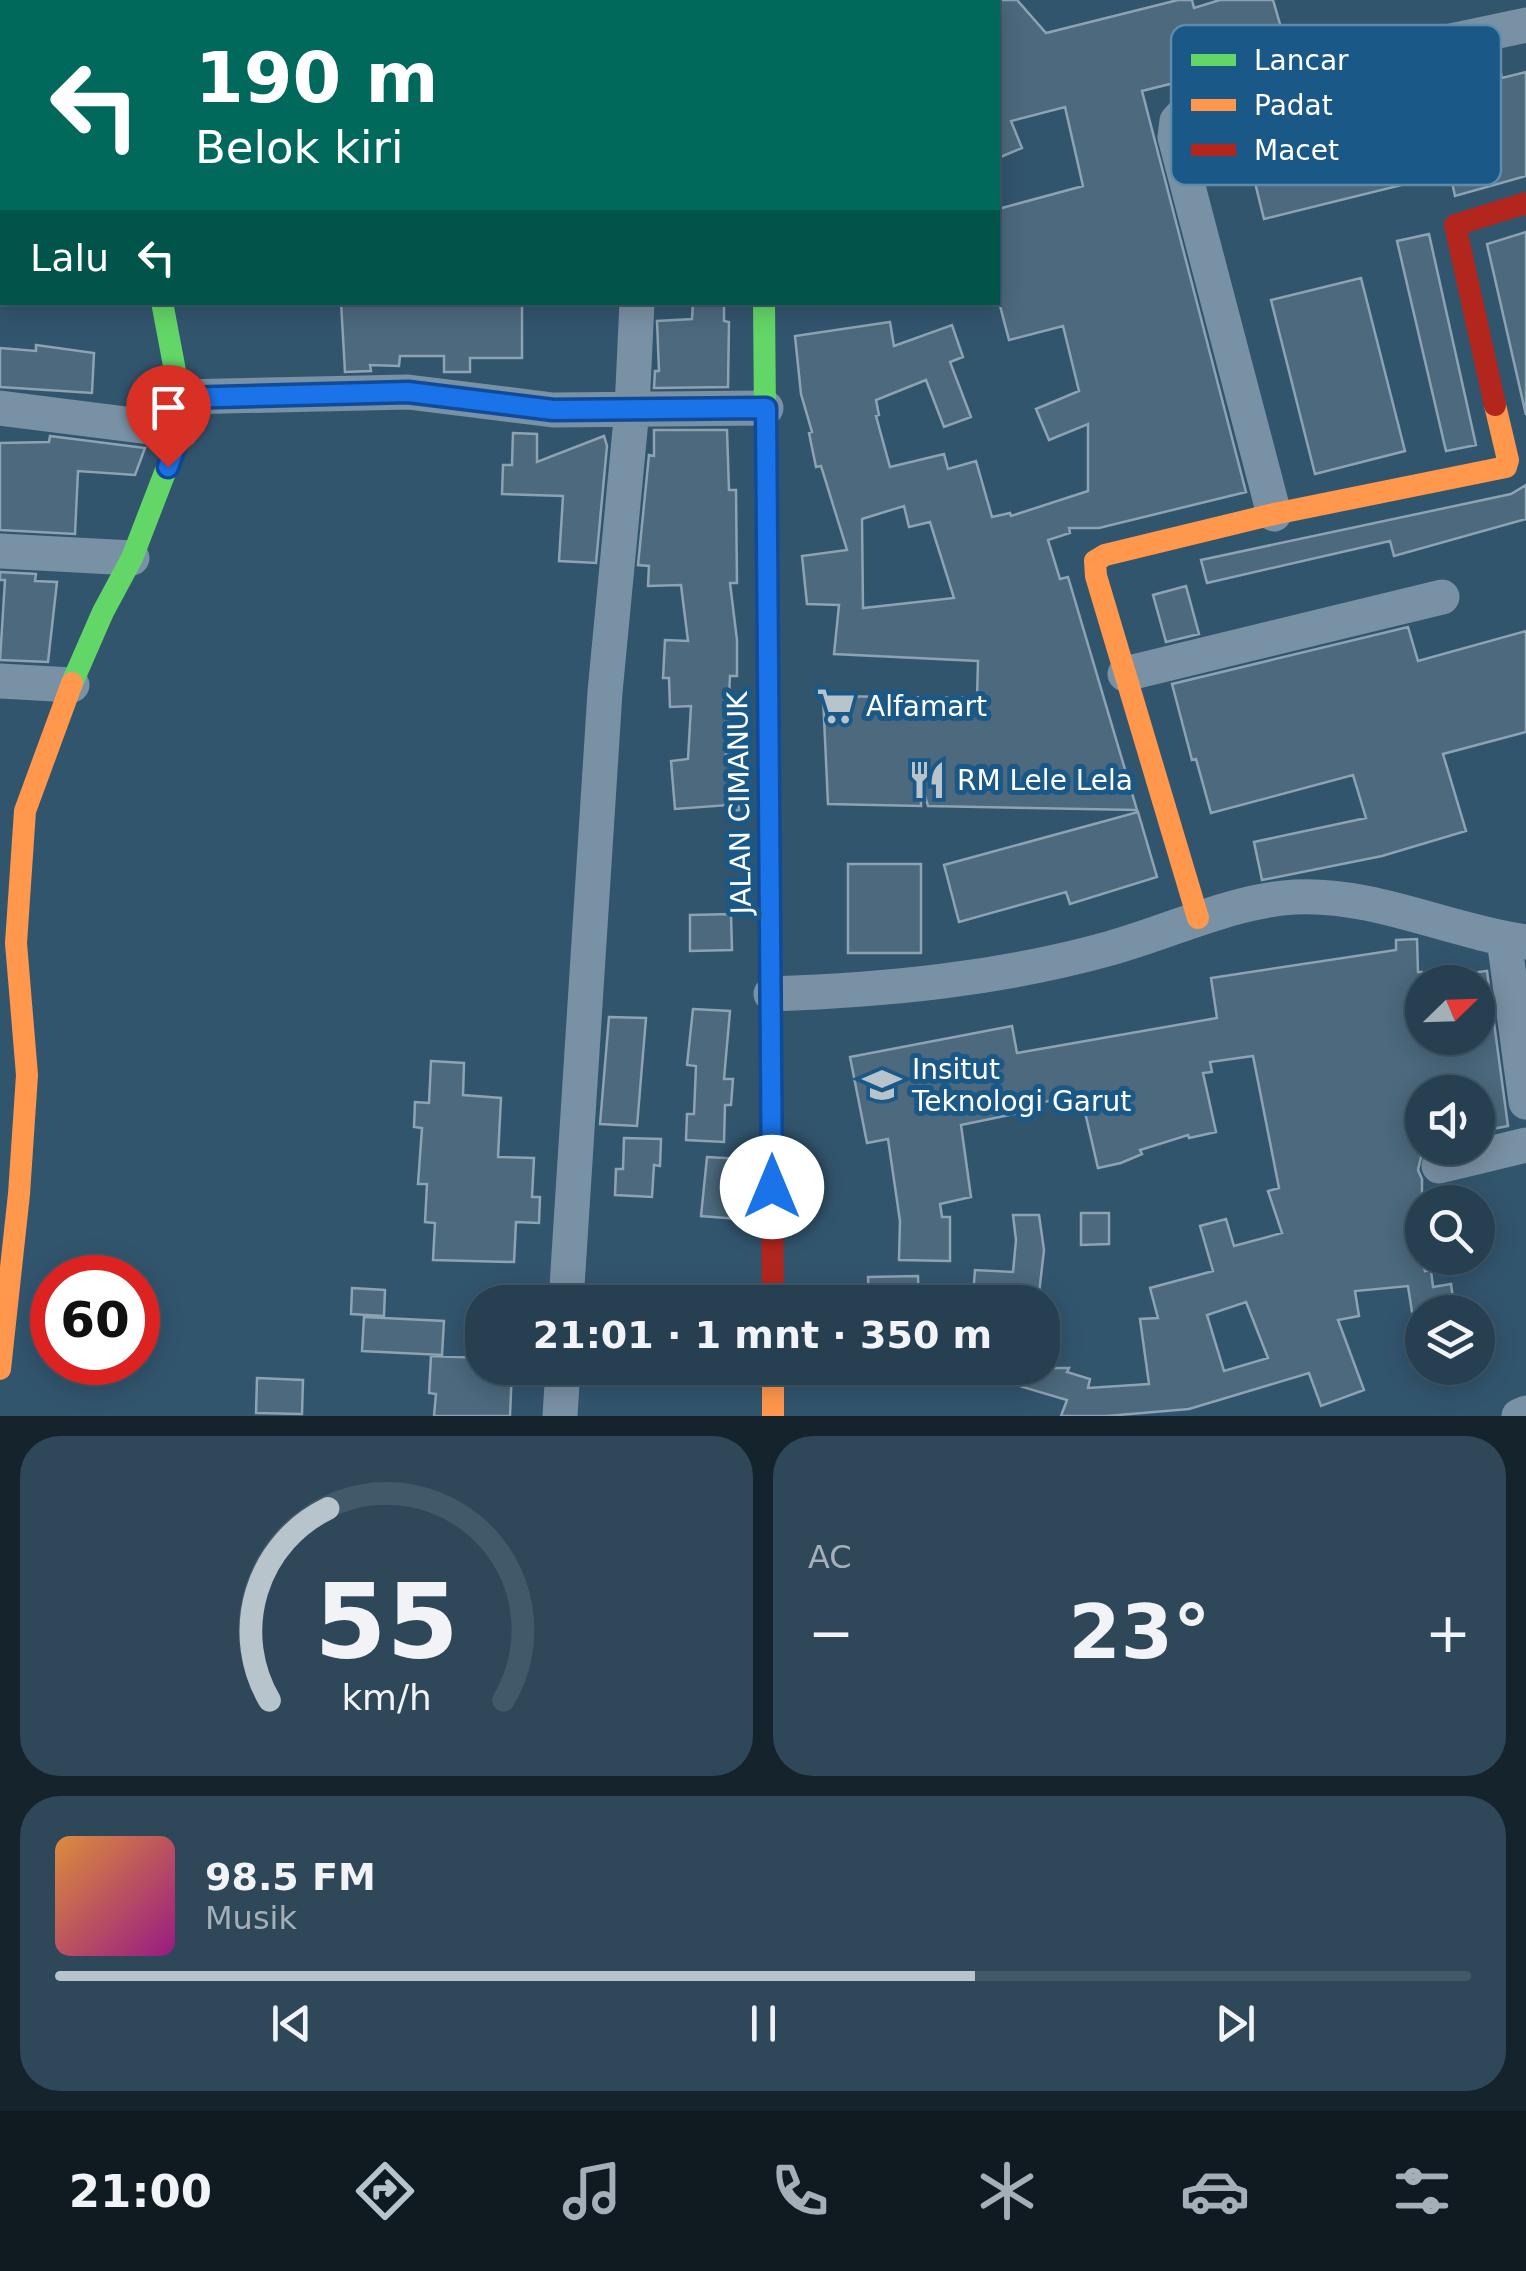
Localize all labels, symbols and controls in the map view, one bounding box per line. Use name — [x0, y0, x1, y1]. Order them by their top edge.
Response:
legend — [1171, 25, 1501, 185]
text: 190 m — [195, 37, 438, 119]
icon: left — [30, 40, 160, 170]
text: Lancar — [1254, 44, 1349, 77]
text: Padat — [1254, 89, 1333, 122]
text: Belok kiri — [195, 121, 404, 174]
text: Macet — [1254, 134, 1339, 167]
icon: left — [129, 230, 184, 285]
text: Lalu — [30, 236, 109, 280]
pin — [126, 365, 211, 468]
icon: arrive — [141, 380, 196, 435]
supermarket icon: Alfamart — [815, 685, 857, 727]
place label: Alfamart — [866, 690, 987, 723]
street label: JALAN CIMANUK — [721, 691, 758, 917]
restaurant icon: RM Lele Lela — [906, 759, 948, 801]
place label: RM Lele Lela — [957, 764, 1133, 797]
north arrow — [1405, 965, 1495, 1055]
map controls — [1405, 965, 1495, 1385]
place label: Insitut Teknologi Garut — [911, 1053, 1131, 1118]
school or university icon: Insitut Teknologi Garut — [861, 1064, 903, 1106]
button: sound — [1405, 1075, 1495, 1165]
position arrow — [720, 1135, 824, 1239]
button: search — [1405, 1185, 1495, 1275]
speed limit sign: 60 — [30, 1255, 160, 1385]
button: layers — [1405, 1295, 1495, 1385]
text: 21:01 · 1 mnt · 350 m — [533, 1313, 992, 1357]
text: AC — [808, 1538, 852, 1576]
text: 55 — [314, 1561, 459, 1683]
text: 23° — [1069, 1588, 1210, 1676]
text: − — [808, 1601, 854, 1665]
text: + — [1425, 1601, 1471, 1665]
text: km/h — [341, 1677, 432, 1718]
text: 98.5 FM — [205, 1855, 376, 1899]
text: Musik — [205, 1899, 297, 1937]
icon: previous — [264, 1996, 319, 2051]
icon: pause — [736, 1996, 791, 2051]
icon: next — [1208, 1996, 1263, 2051]
icon: directions — [350, 2156, 420, 2226]
icon: music — [557, 2156, 627, 2226]
icon: phone — [765, 2156, 835, 2226]
icon: climate — [972, 2156, 1042, 2226]
icon: car — [1180, 2156, 1250, 2226]
icon: filters — [1387, 2156, 1457, 2226]
text: 21:00 — [69, 2165, 212, 2218]

